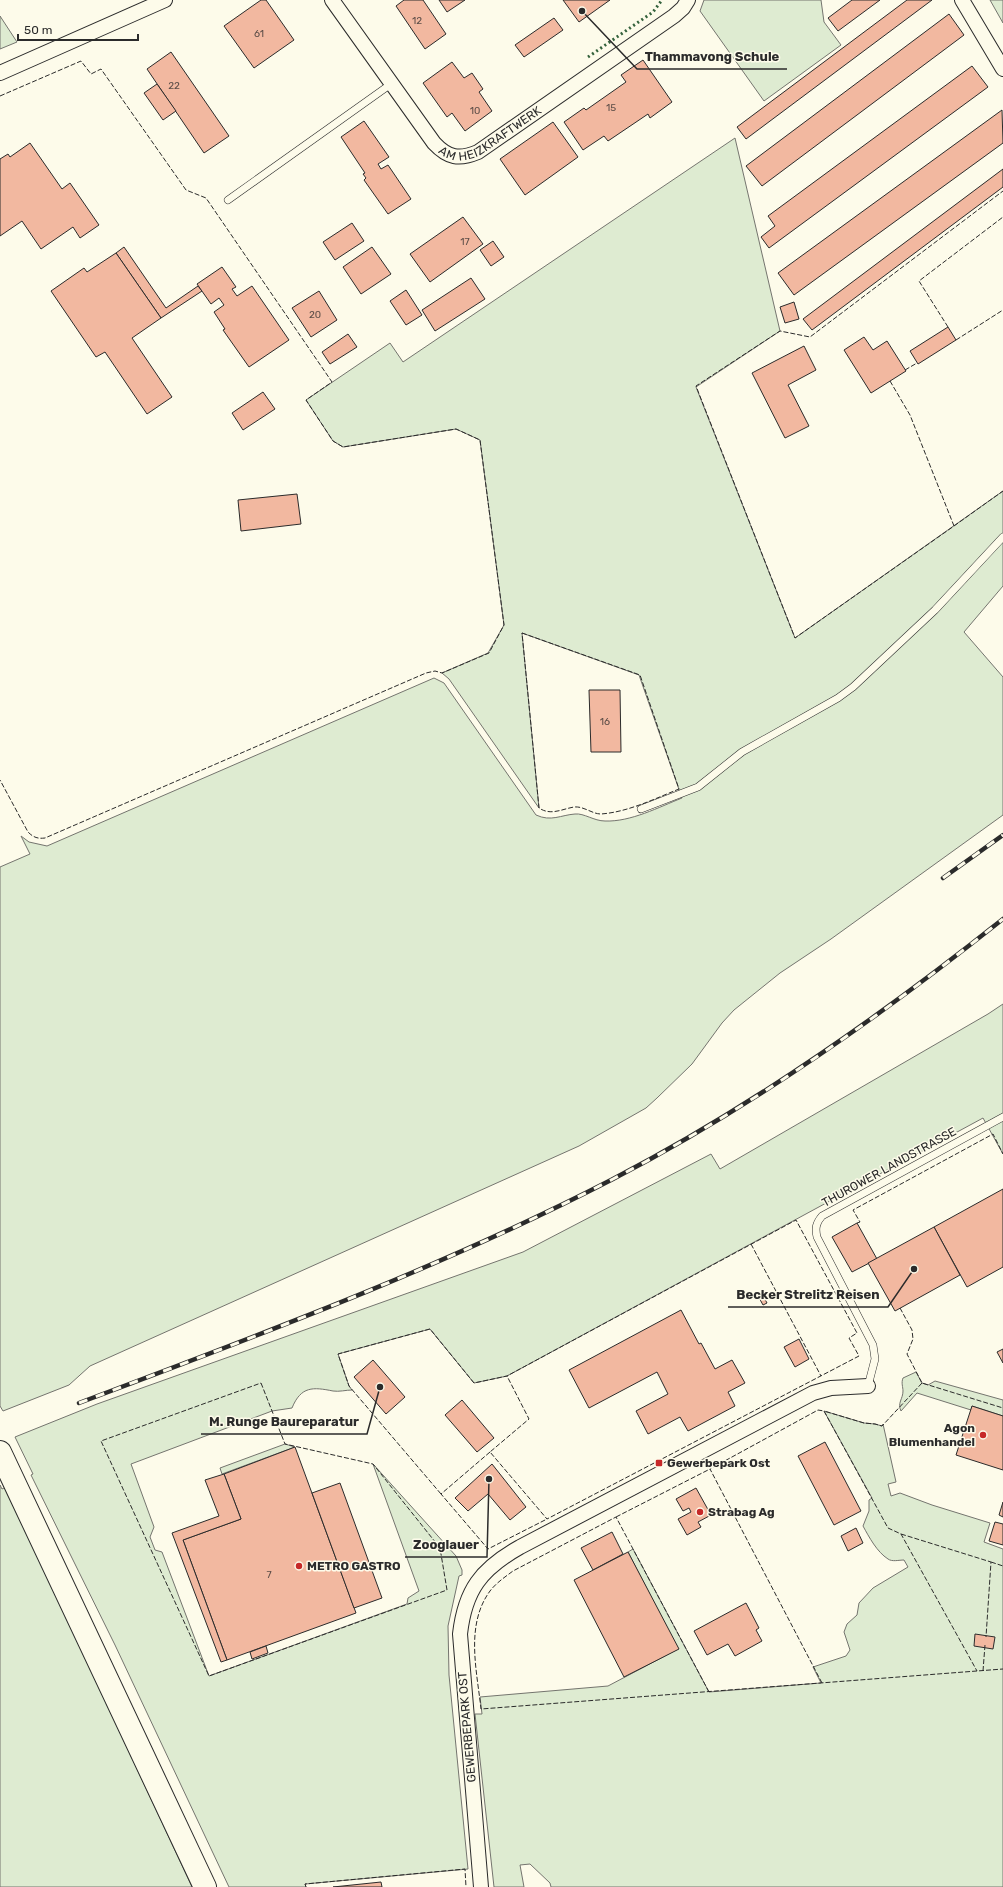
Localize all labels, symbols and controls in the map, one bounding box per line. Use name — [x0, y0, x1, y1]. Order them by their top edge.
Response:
house number: 12 — [412, 15, 422, 27]
scale bar — [18, 16, 138, 42]
text: 50 m — [24, 23, 52, 37]
house number: 61 — [254, 28, 264, 40]
callout: Thammavong Schule — [637, 44, 787, 69]
text: Thammavong Schule — [645, 49, 780, 64]
house number: 22 — [168, 80, 180, 92]
house number: 15 — [606, 102, 616, 114]
street label: AM HEIZKRAFTWERK — [436, 103, 545, 164]
house number: 10 — [470, 105, 480, 117]
house number: 17 — [460, 236, 470, 248]
house number: 20 — [309, 309, 321, 321]
house number: 16 — [600, 716, 610, 728]
street label: THUROWER LANDSTRASSE — [819, 1124, 959, 1210]
callout: Becker Strelitz Reisen — [728, 1282, 888, 1307]
text: Becker Strelitz Reisen — [736, 1287, 880, 1302]
callout: M. Runge Baureparatur — [201, 1409, 367, 1434]
text: M. Runge Baureparatur — [209, 1414, 359, 1429]
place label: Agon Blumenhandel — [889, 1421, 975, 1449]
marker: Agon Blumenhandel — [978, 1430, 988, 1440]
place label: Gewerbepark Ost — [667, 1456, 770, 1470]
marker: Gewerbepark Ost — [654, 1458, 664, 1468]
place label: Strabag Ag — [708, 1505, 775, 1519]
marker: Strabag Ag — [695, 1507, 705, 1517]
callout: Zooglauer — [405, 1532, 487, 1557]
text: Zooglauer — [413, 1537, 479, 1552]
place label: METRO GASTRO — [307, 1559, 401, 1573]
marker: METRO GASTRO — [294, 1561, 304, 1571]
house number: 7 — [266, 1569, 272, 1581]
street label: GEWERBEPARK OST — [455, 1671, 479, 1783]

